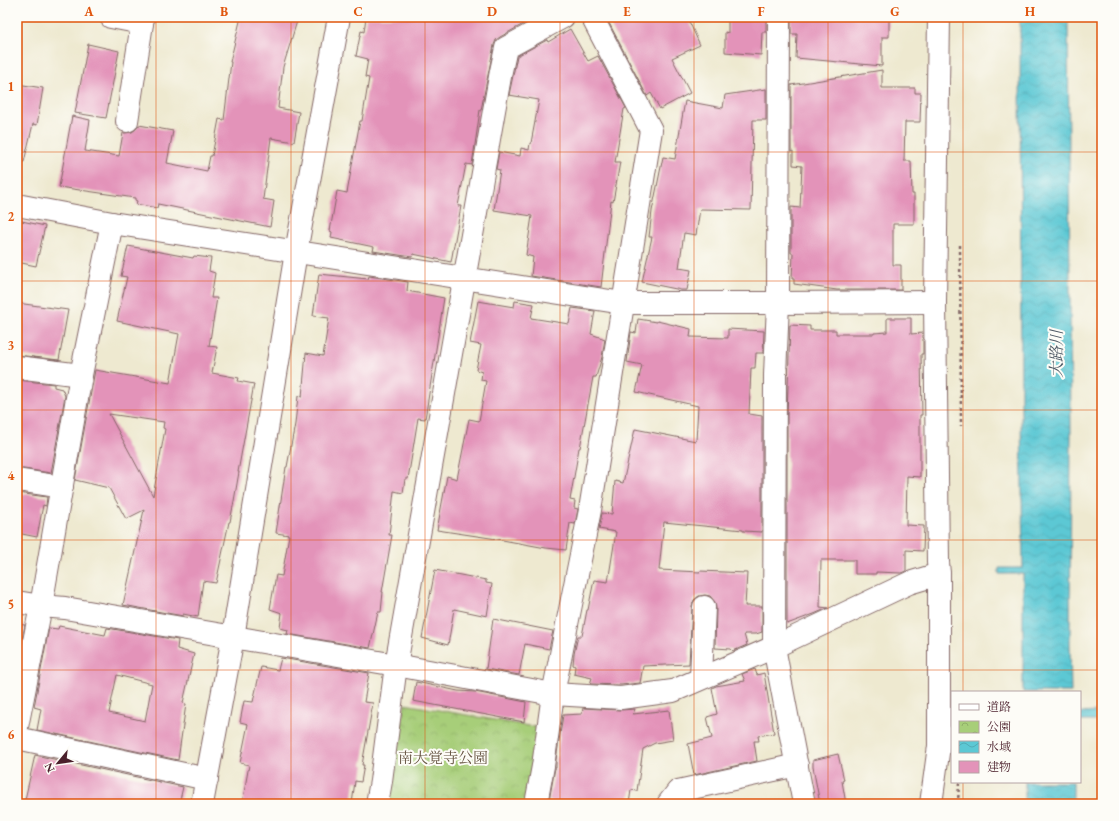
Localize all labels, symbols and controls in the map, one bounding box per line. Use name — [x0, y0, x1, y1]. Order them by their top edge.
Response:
text: A — [83, 3, 94, 20]
text: B — [220, 3, 228, 20]
text: C — [353, 3, 363, 20]
text: D — [487, 3, 497, 20]
text: E — [623, 3, 631, 20]
text: F — [757, 3, 765, 20]
text: G — [890, 3, 900, 20]
text: H — [1025, 3, 1036, 20]
text: 1 — [8, 78, 15, 95]
text: 2 — [8, 208, 15, 225]
water label: 大路川 — [1046, 328, 1067, 378]
text: 3 — [8, 337, 15, 354]
text: 4 — [8, 467, 15, 484]
text: 5 — [8, 596, 14, 613]
legend — [951, 691, 1081, 783]
text: 道路 — [987, 699, 1011, 715]
text: 公園 — [987, 719, 1011, 735]
text: 6 — [8, 726, 15, 743]
text: 水域 — [987, 739, 1011, 755]
north arrow — [38, 743, 78, 783]
park label: 南大覚寺公園 — [398, 748, 488, 767]
text: 建物 — [987, 759, 1011, 775]
text: N — [41, 760, 58, 775]

